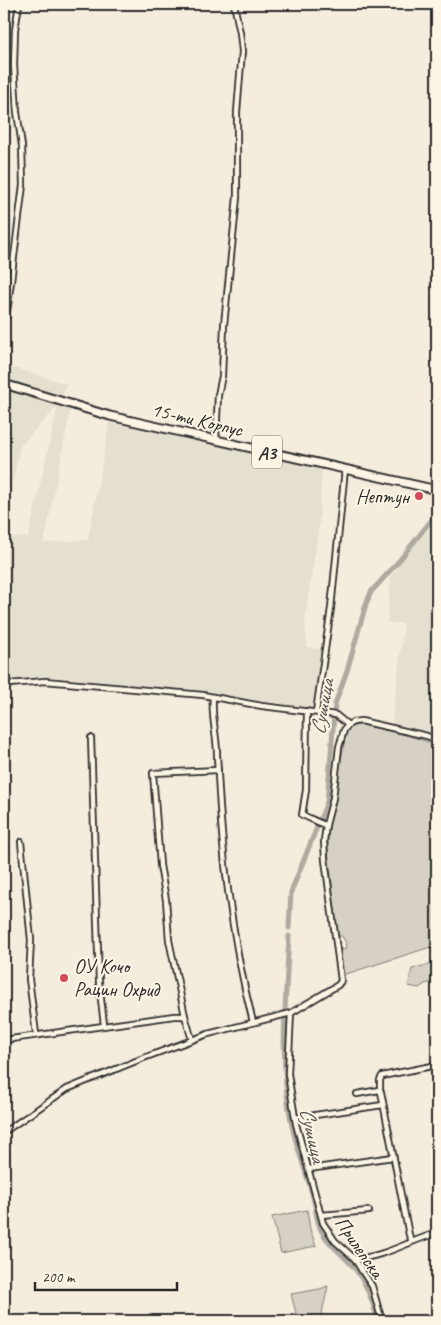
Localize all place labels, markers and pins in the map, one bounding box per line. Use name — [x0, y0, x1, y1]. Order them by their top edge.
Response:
place label: Нептун — [356, 484, 411, 509]
marker: Нептун — [413, 490, 425, 502]
place label: ОУ Кочо Рацин Охрид — [74, 954, 160, 1002]
marker: ОУ Кочо Рацин Охрид — [58, 972, 70, 984]

